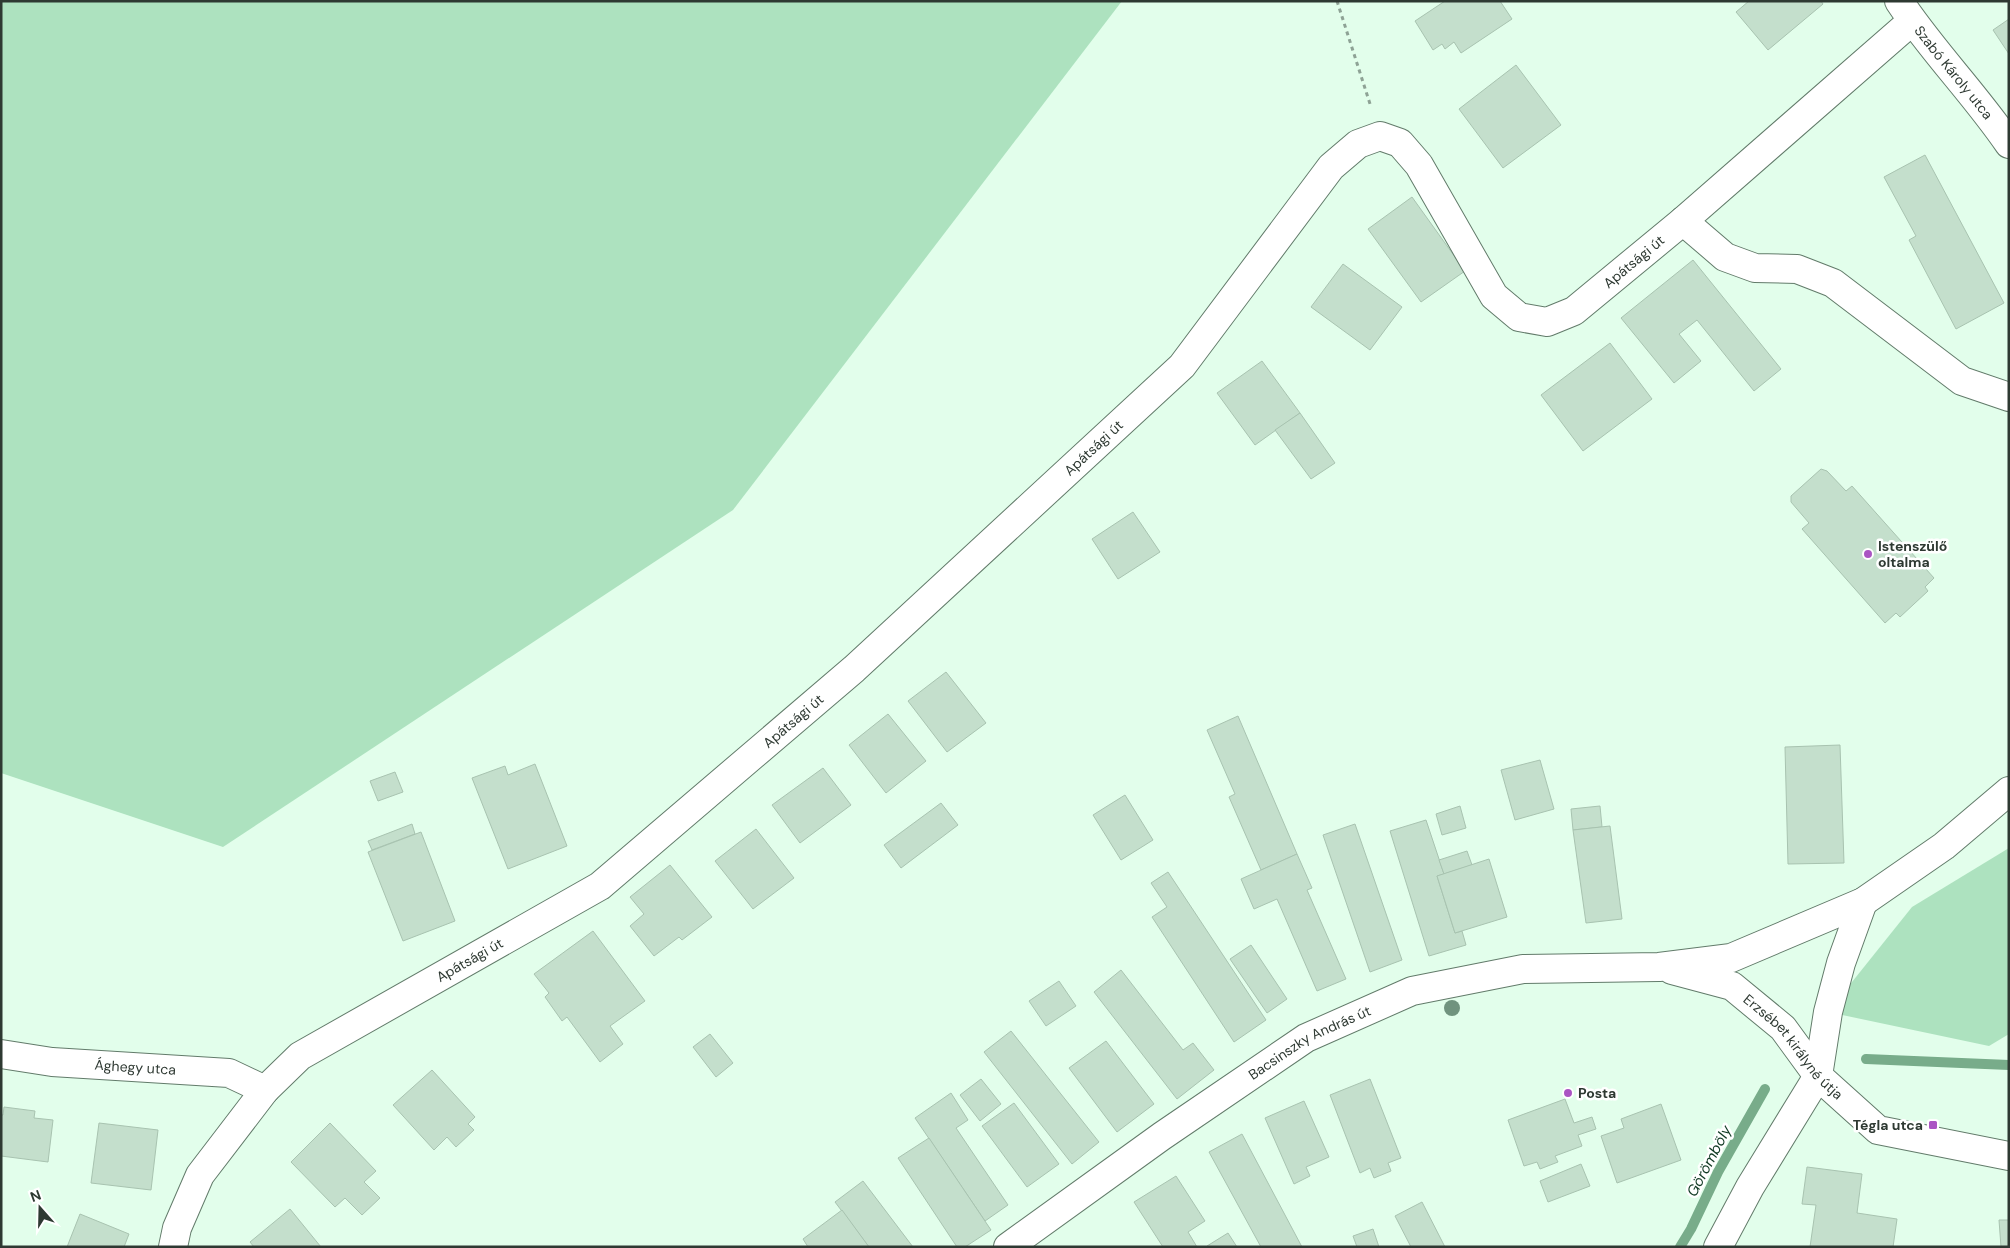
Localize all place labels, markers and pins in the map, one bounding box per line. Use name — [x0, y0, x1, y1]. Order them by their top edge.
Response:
place label: Istenszülő oltalma — [1878, 537, 1947, 571]
marker: Istenszülő oltalma — [1862, 548, 1874, 560]
place label: Posta — [1578, 1084, 1616, 1102]
marker: Posta — [1562, 1087, 1574, 1099]
place label: Tégla utca — [1853, 1116, 1923, 1134]
marker: Tégla utca — [1927, 1119, 1939, 1131]

